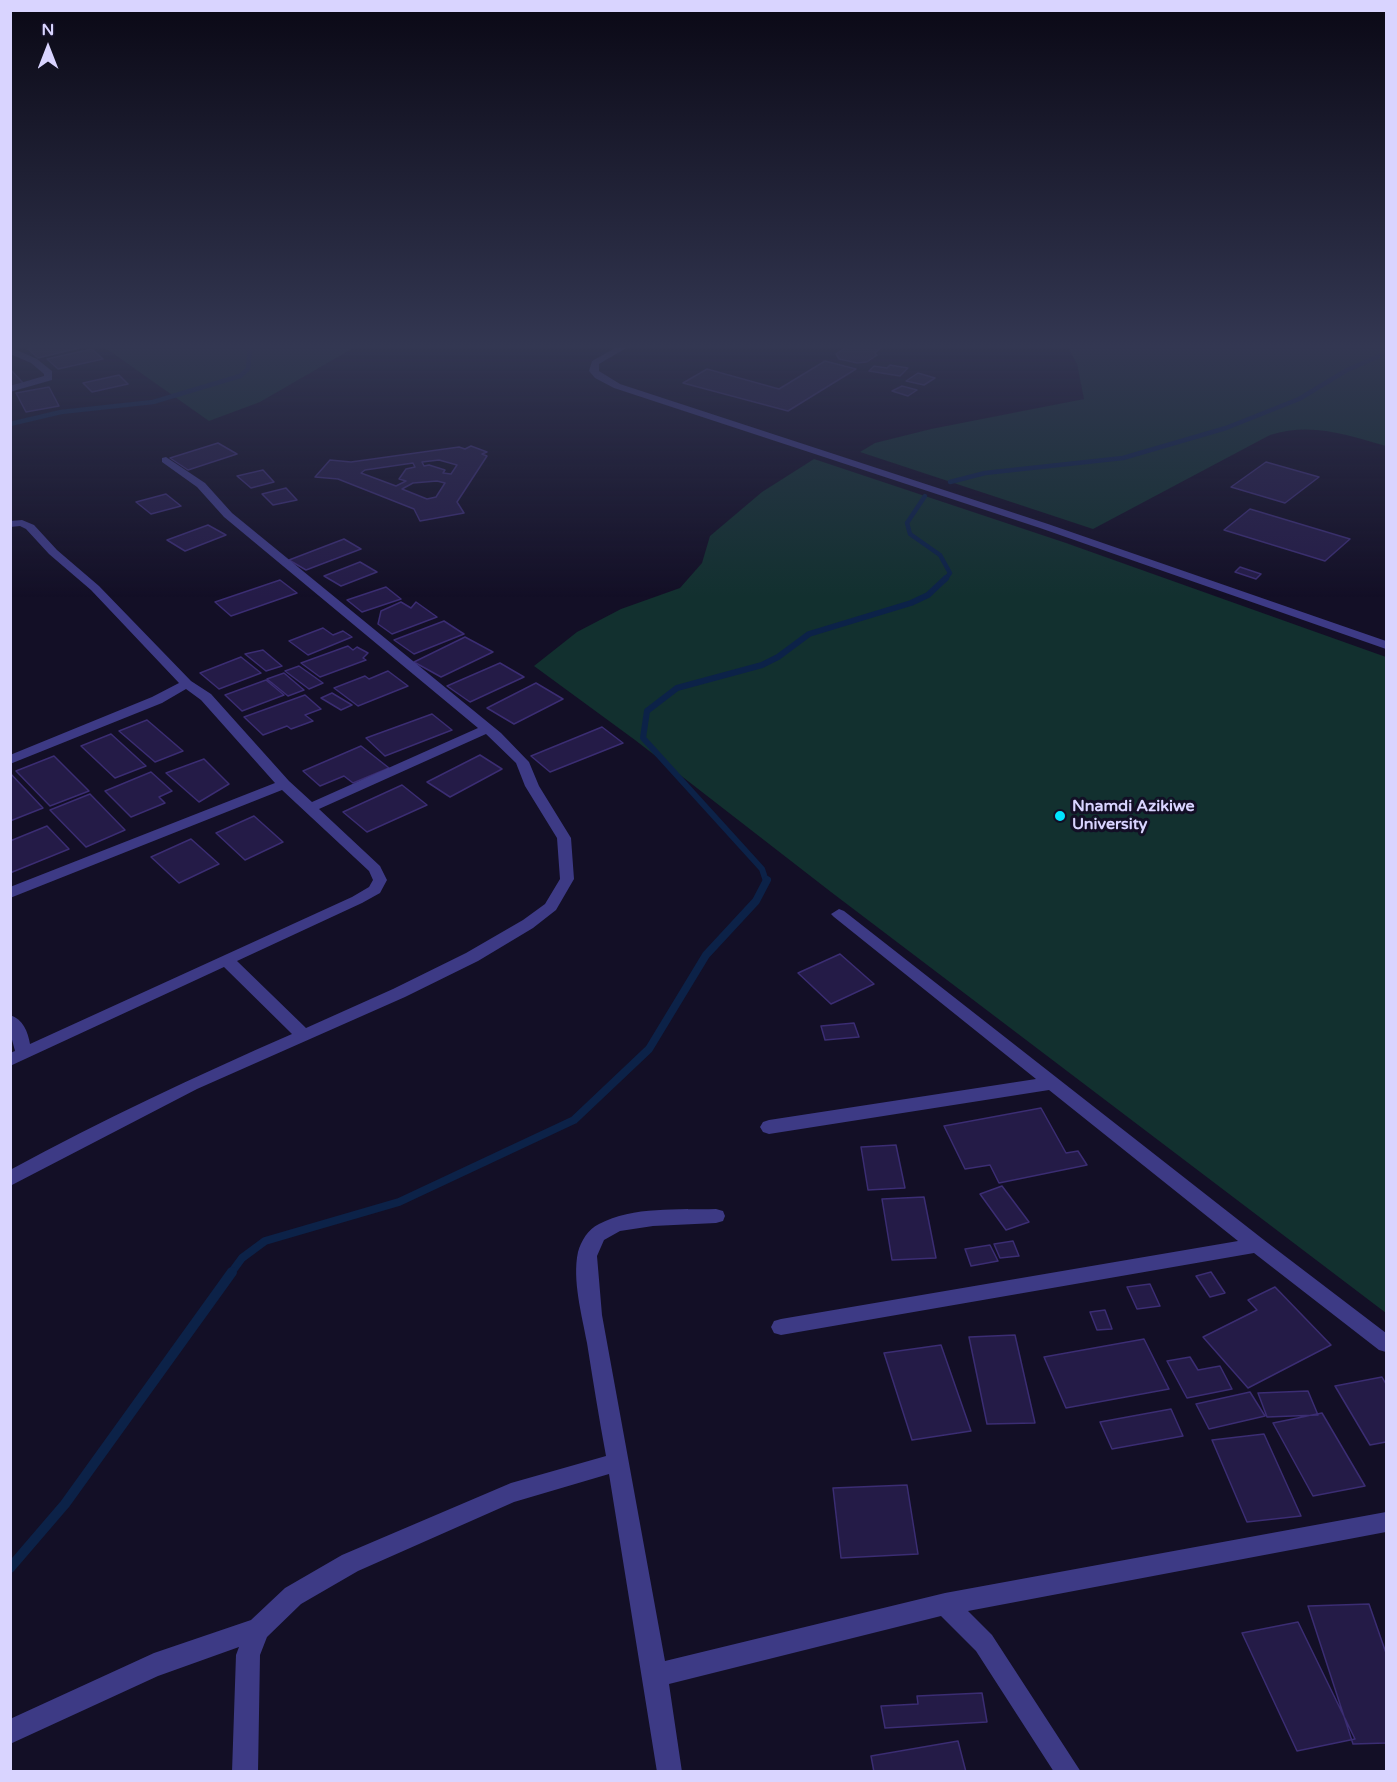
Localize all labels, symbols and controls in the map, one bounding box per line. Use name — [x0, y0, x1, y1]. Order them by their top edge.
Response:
north arrow — [18, 18, 78, 78]
text: N — [42, 20, 54, 40]
place label: Nnamdi Azikiwe University — [1072, 797, 1195, 835]
marker: Nnamdi Azikiwe University — [1053, 809, 1067, 823]

